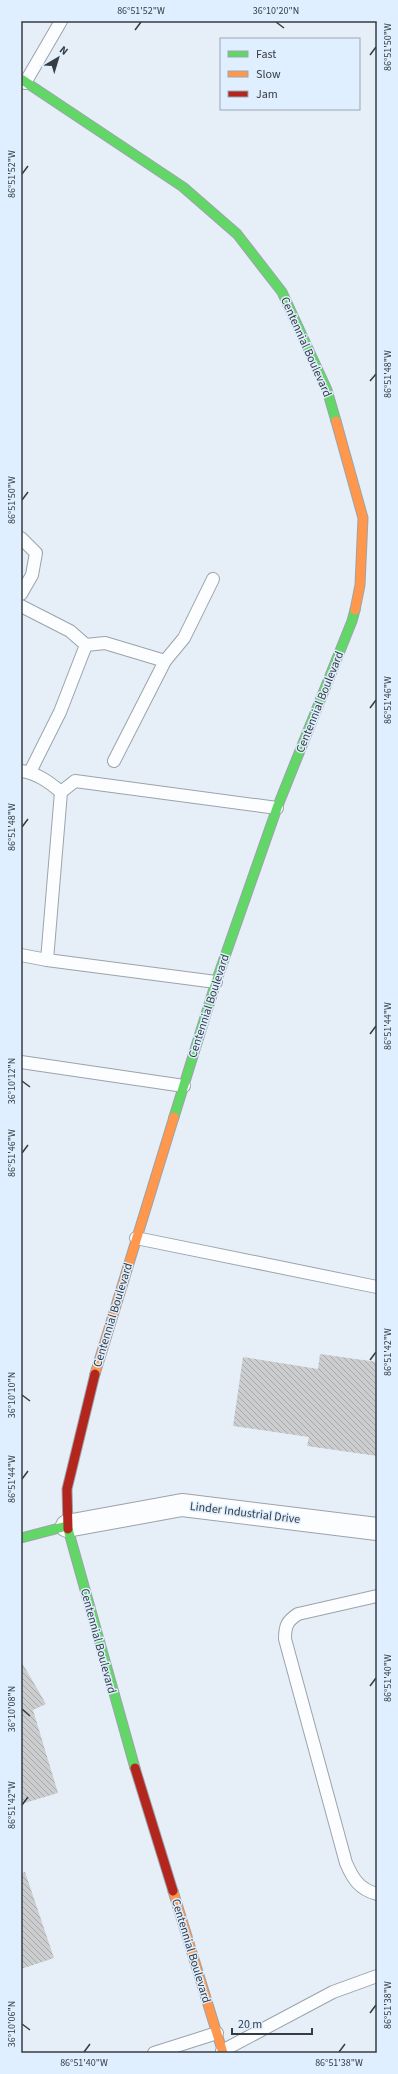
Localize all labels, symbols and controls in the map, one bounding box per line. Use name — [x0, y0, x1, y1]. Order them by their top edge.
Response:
text: 86°51'52"W — [117, 4, 165, 18]
text: 36°10'20"N — [253, 4, 299, 18]
text: 86°51'50"W — [381, 23, 395, 71]
north arrow — [38, 38, 78, 78]
legend — [220, 38, 360, 110]
text: N — [56, 42, 71, 59]
text: Fast — [256, 46, 276, 63]
text: Slow — [256, 66, 281, 83]
text: Jam — [256, 86, 278, 103]
text: 86°51'52"W — [5, 150, 19, 198]
street label: Centennial Boulevard — [276, 294, 336, 400]
text: 86°51'48"W — [381, 350, 395, 398]
text: 86°51'50"W — [5, 476, 19, 524]
street label: Centennial Boulevard — [292, 649, 348, 755]
text: 86°51'46"W — [381, 676, 395, 724]
text: 86°51'48"W — [5, 803, 19, 851]
street label: Centennial Boulevard — [184, 952, 234, 1060]
text: 86°51'44"W — [381, 1002, 395, 1050]
text: 36°10'12"N — [5, 1058, 19, 1104]
text: 86°51'46"W — [5, 1129, 19, 1177]
street label: Centennial Boulevard — [89, 1261, 137, 1369]
text: 86°51'42"W — [381, 1328, 395, 1376]
text: 36°10'10"N — [5, 1372, 19, 1418]
text: 86°51'44"W — [5, 1455, 19, 1503]
street label: Linder Industrial Drive — [189, 1498, 301, 1528]
street label: Centennial Boulevard — [76, 1587, 120, 1695]
text: 86°51'40"W — [381, 1654, 395, 1702]
text: 36°10'08"N — [5, 1686, 19, 1732]
text: 86°51'42"W — [5, 1781, 19, 1829]
street label: Centennial Boulevard — [167, 1897, 215, 2005]
text: 86°51'38"W — [381, 1981, 395, 2029]
text: 36°10'06"N — [5, 2001, 19, 2047]
scale bar — [232, 2010, 312, 2036]
text: 20 m — [238, 2016, 262, 2033]
text: 86°51'40"W — [60, 2056, 108, 2070]
text: 86°51'38"W — [315, 2056, 363, 2070]

